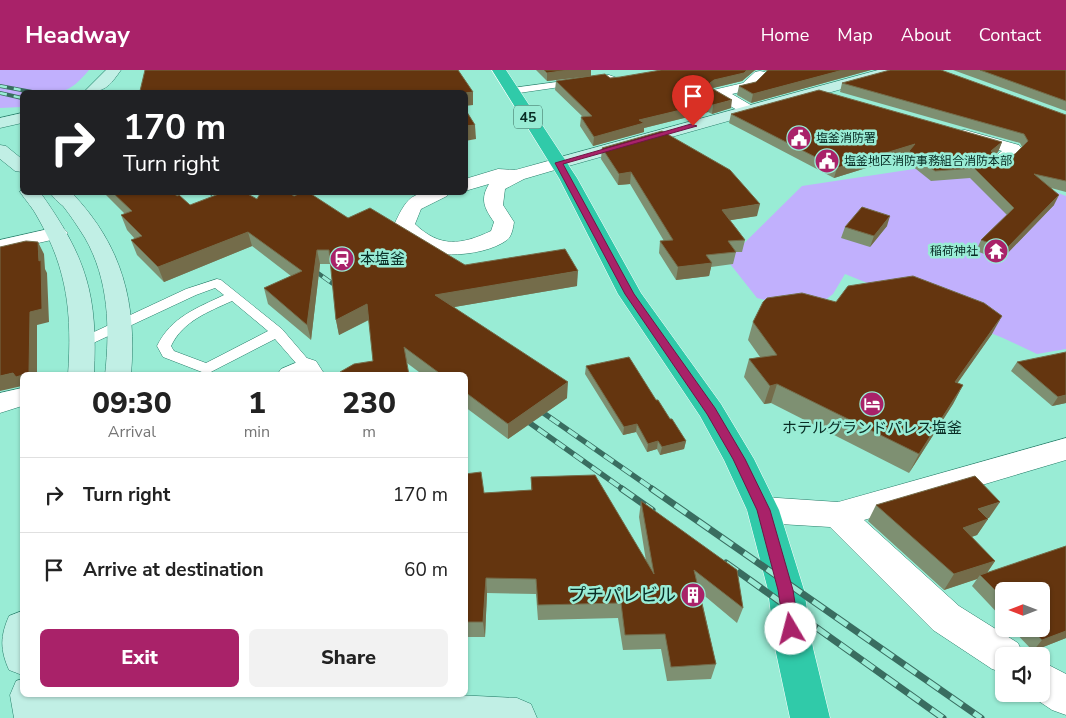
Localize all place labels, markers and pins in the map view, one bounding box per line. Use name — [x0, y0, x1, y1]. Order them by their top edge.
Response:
pin — [672, 75, 714, 126]
public building icon: 塩釜消防署 — [786, 125, 812, 151]
place label: 塩釜消防署 — [816, 130, 876, 146]
public building icon: 塩釜地区消防事務組合消防本部 — [814, 148, 840, 174]
place label: 塩釜地区消防事務組合消防本部 — [844, 153, 1012, 169]
temple icon: 稲荷神社 — [983, 238, 1009, 264]
place label: 稲荷神社 — [930, 243, 978, 259]
station icon: 本塩釜 — [329, 246, 355, 272]
place label: 本塩釜 — [360, 249, 405, 269]
hotel icon: ホテルグランドパレス塩釜 — [859, 391, 885, 417]
place label: ホテルグランドパレス塩釜 — [782, 418, 962, 438]
building icon: プチパレビル — [680, 582, 706, 608]
place label: プチパレビル — [568, 583, 676, 607]

